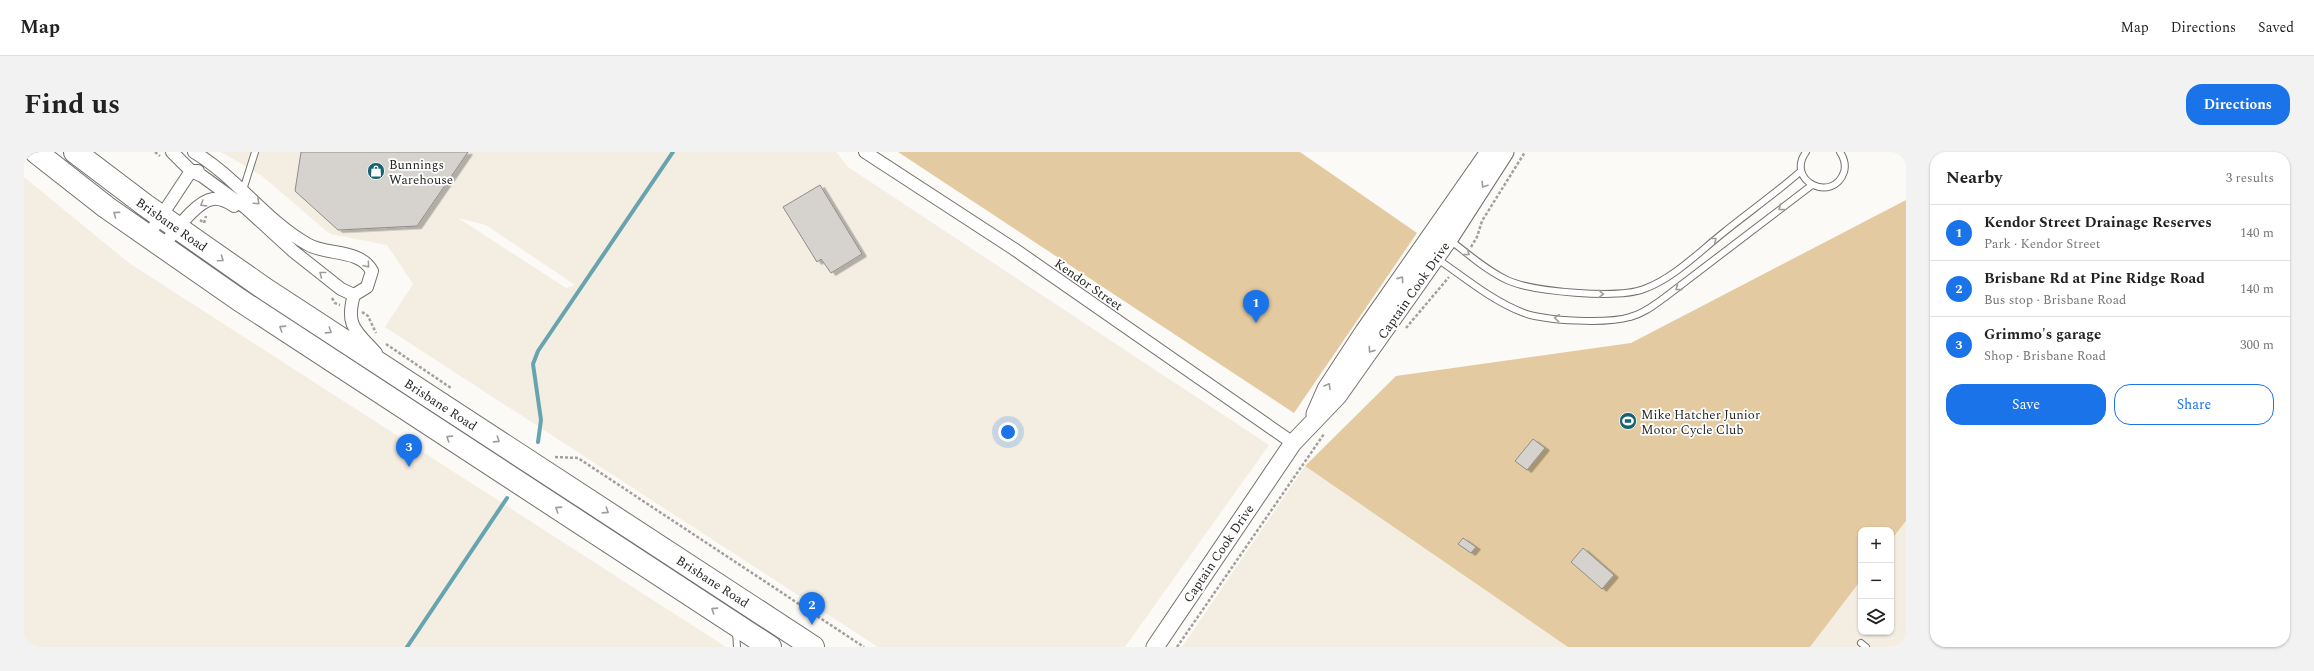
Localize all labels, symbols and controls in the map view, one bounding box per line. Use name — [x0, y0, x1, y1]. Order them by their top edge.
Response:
text: Map — [20, 13, 60, 42]
text: Map — [2121, 17, 2149, 38]
text: Directions — [2171, 17, 2236, 38]
text: Saved — [2258, 17, 2294, 38]
text: Find us — [24, 83, 120, 126]
button: Directions — [2186, 84, 2290, 125]
place label: Bunnings Warehouse — [389, 155, 453, 190]
shop icon: Bunnings Warehouse — [366, 161, 386, 181]
text: Nearby — [1946, 165, 2002, 191]
text: 3 results — [2226, 168, 2274, 188]
one-way arrow — [1481, 181, 1489, 188]
street label: Brisbane Road — [132, 193, 211, 257]
one-way arrow — [252, 198, 260, 205]
one-way arrow — [201, 199, 208, 206]
one-way arrow — [1778, 203, 1785, 210]
text: Kendor Street Drainage Reserves — [1984, 211, 2212, 234]
one-way arrow — [114, 212, 121, 219]
text: 1 — [1955, 223, 1963, 243]
text: 140 m — [2240, 223, 2274, 243]
text: Park · Kendor Street — [1984, 234, 2100, 254]
street label: Captain Cook Drive — [1373, 238, 1455, 343]
one-way arrow — [1709, 238, 1717, 245]
one-way arrow — [1462, 248, 1469, 255]
one-way arrow — [217, 254, 224, 262]
street label: Kendor Street — [1050, 254, 1127, 316]
one-way arrow — [362, 260, 369, 268]
text: Brisbane Rd at Pine Ridge Road — [1984, 267, 2205, 290]
one-way arrow — [319, 271, 326, 278]
one-way arrow — [1396, 276, 1404, 283]
text: 2 — [1955, 279, 1963, 299]
text: 140 m — [2240, 279, 2274, 299]
one-way arrow — [1675, 283, 1682, 291]
pin: 1 — [1243, 290, 1269, 323]
one-way arrow — [1598, 290, 1604, 298]
text: Bus stop · Brisbane Road — [1984, 290, 2126, 310]
one-way arrow — [1554, 314, 1560, 323]
text: Grimmo's garage — [1984, 323, 2101, 346]
one-way arrow — [279, 325, 286, 333]
one-way arrow — [325, 326, 332, 333]
text: 3 — [1955, 335, 1963, 355]
text: 300 m — [2240, 335, 2274, 355]
one-way arrow — [1369, 345, 1376, 352]
text: Shop · Brisbane Road — [1984, 346, 2106, 366]
street label: Brisbane Road — [400, 374, 481, 436]
one-way arrow — [1324, 383, 1331, 390]
button: Save — [1946, 384, 2106, 425]
button: Share — [2114, 384, 2274, 425]
place label: Mike Hatcher Junior Motor Cycle Club — [1641, 405, 1760, 440]
sports icon: Mike Hatcher Junior Motor Cycle Club — [1618, 411, 1638, 431]
your location — [998, 422, 1018, 442]
pin: 3 — [396, 434, 422, 467]
one-way arrow — [446, 435, 453, 442]
one-way arrow — [493, 435, 500, 443]
street label: Captain Cook Drive — [1178, 500, 1259, 607]
one-way arrow — [555, 506, 562, 513]
one-way arrow — [602, 506, 609, 514]
map controls — [1858, 527, 1894, 635]
button: + — [1858, 527, 1894, 563]
street label: Brisbane Road — [672, 551, 753, 613]
button: − — [1858, 563, 1894, 599]
pin: 2 — [799, 592, 825, 625]
button: layers — [1858, 599, 1894, 635]
one-way arrow — [711, 608, 718, 615]

